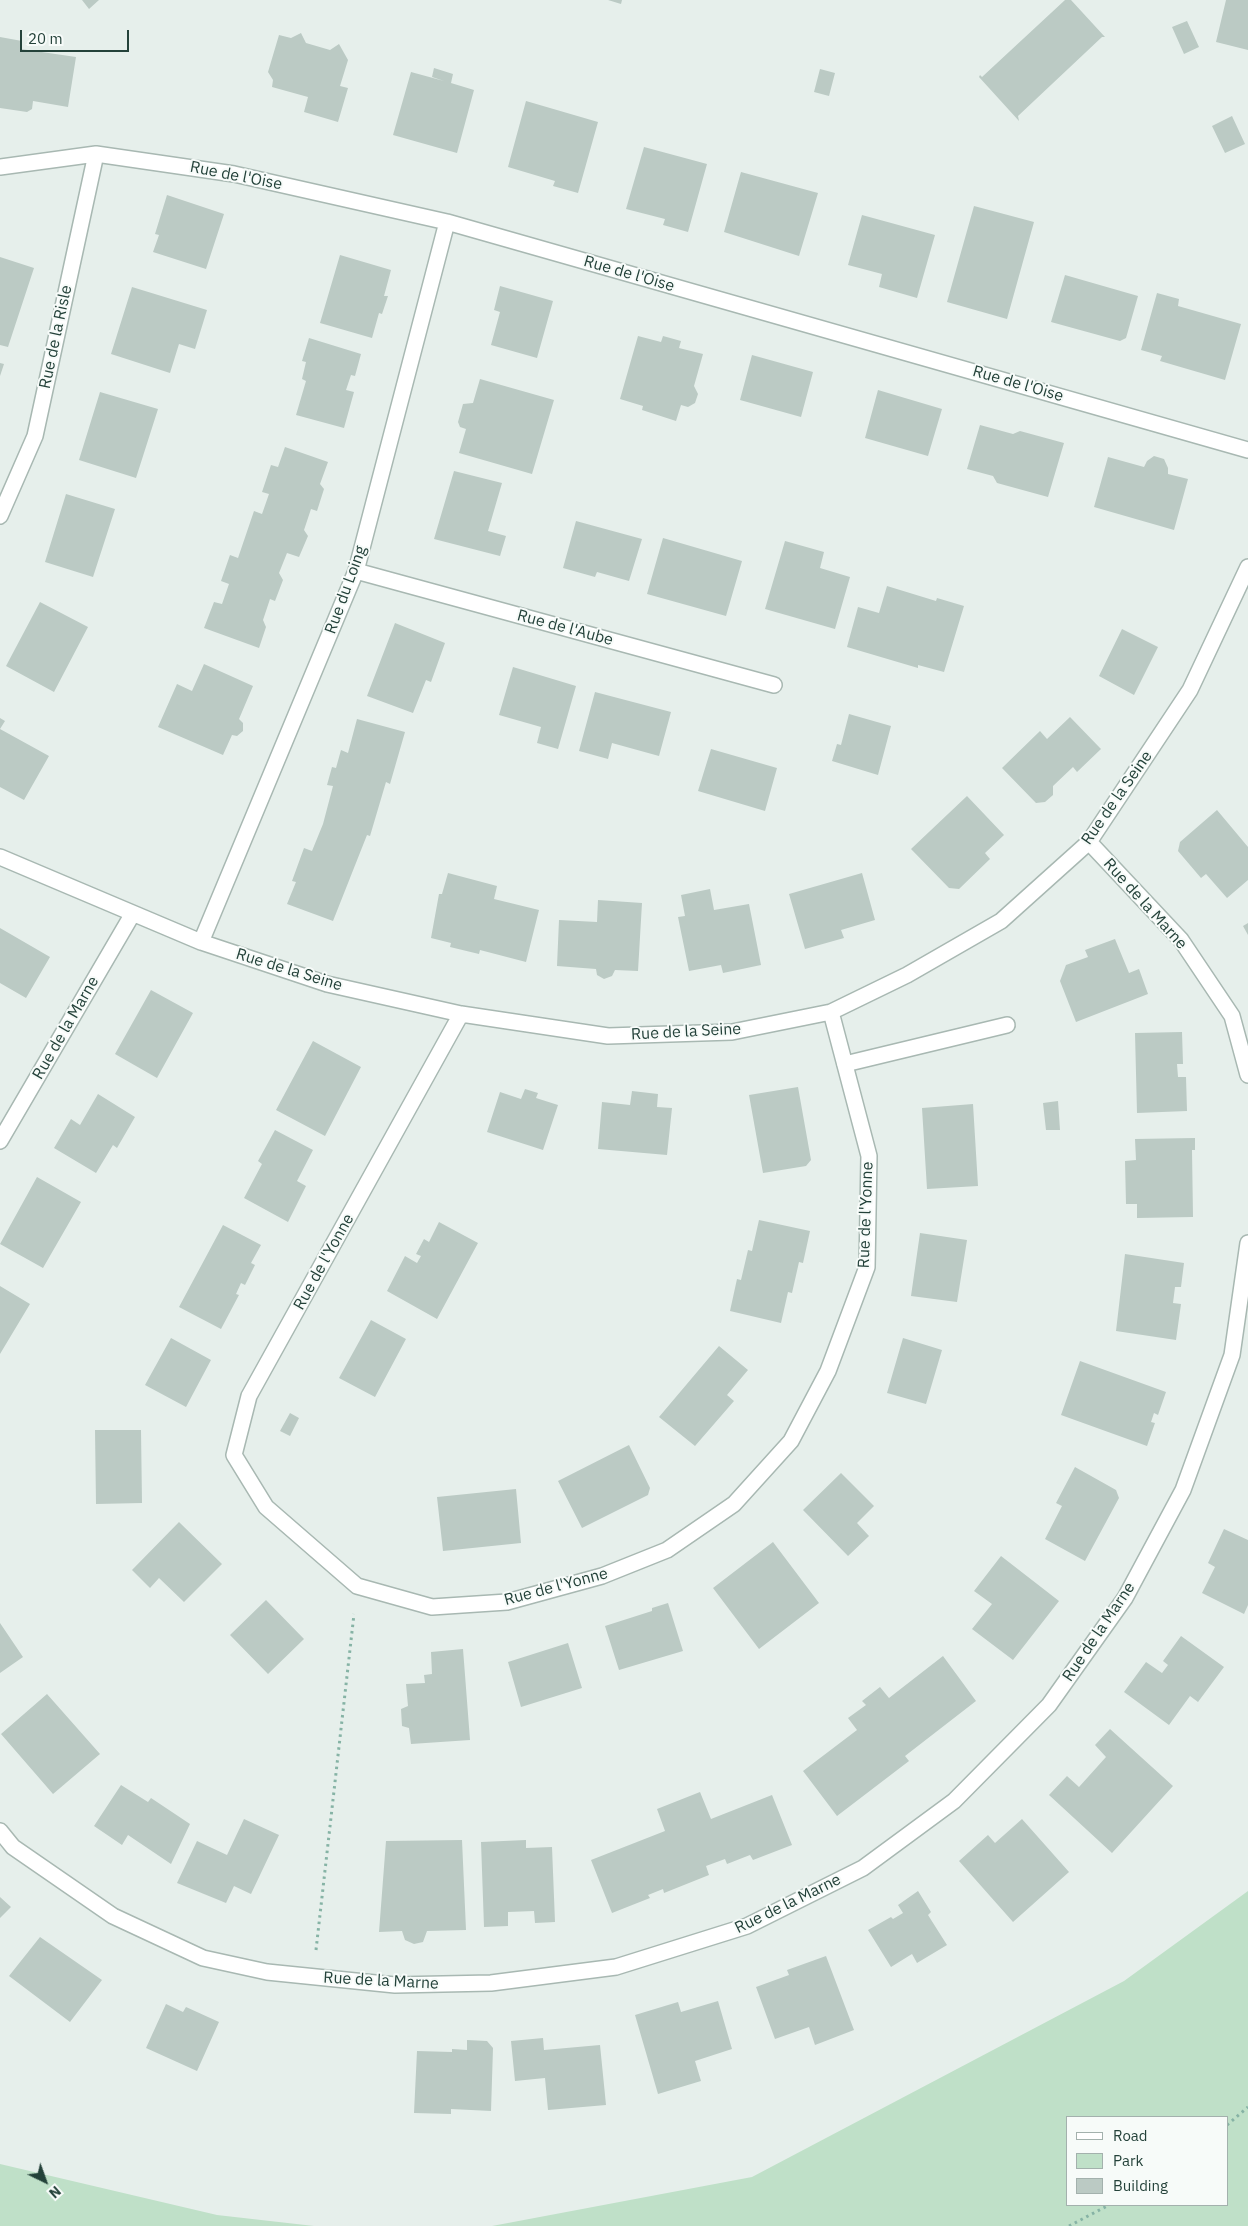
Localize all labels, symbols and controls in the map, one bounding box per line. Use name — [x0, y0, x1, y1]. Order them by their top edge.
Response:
scale bar — [22, 20, 131, 52]
text: 20 m — [28, 29, 63, 48]
street label: Rue de l'Oise — [188, 158, 284, 194]
street label: Rue de l'Oise — [581, 252, 677, 296]
street label: Rue de la Risle — [36, 283, 76, 391]
street label: Rue de l'Oise — [970, 362, 1066, 406]
street label: Rue du Loing — [321, 543, 371, 637]
street label: Rue de l'Aube — [515, 606, 615, 650]
street label: Rue de la Seine — [1077, 747, 1157, 849]
street label: Rue de la Marne — [1099, 855, 1191, 953]
street label: Rue de la Seine — [233, 945, 345, 995]
street label: Rue de la Marne — [29, 973, 103, 1083]
street label: Rue de la Seine — [630, 1020, 742, 1044]
street label: Rue de l'Yonne — [855, 1161, 877, 1269]
street label: Rue de l'Yonne — [290, 1211, 358, 1313]
street label: Rue de l'Yonne — [502, 1564, 610, 1610]
street label: Rue de la Marne — [1059, 1579, 1139, 1685]
street label: Rue de la Marne — [732, 1870, 844, 1938]
street label: Rue de la Marne — [323, 1968, 439, 1994]
legend — [1066, 2116, 1228, 2206]
text: Road — [1113, 2126, 1148, 2145]
text: Park — [1113, 2151, 1143, 2170]
north arrow — [20, 2156, 70, 2206]
text: Building — [1113, 2176, 1168, 2195]
text: N — [45, 2182, 65, 2202]

